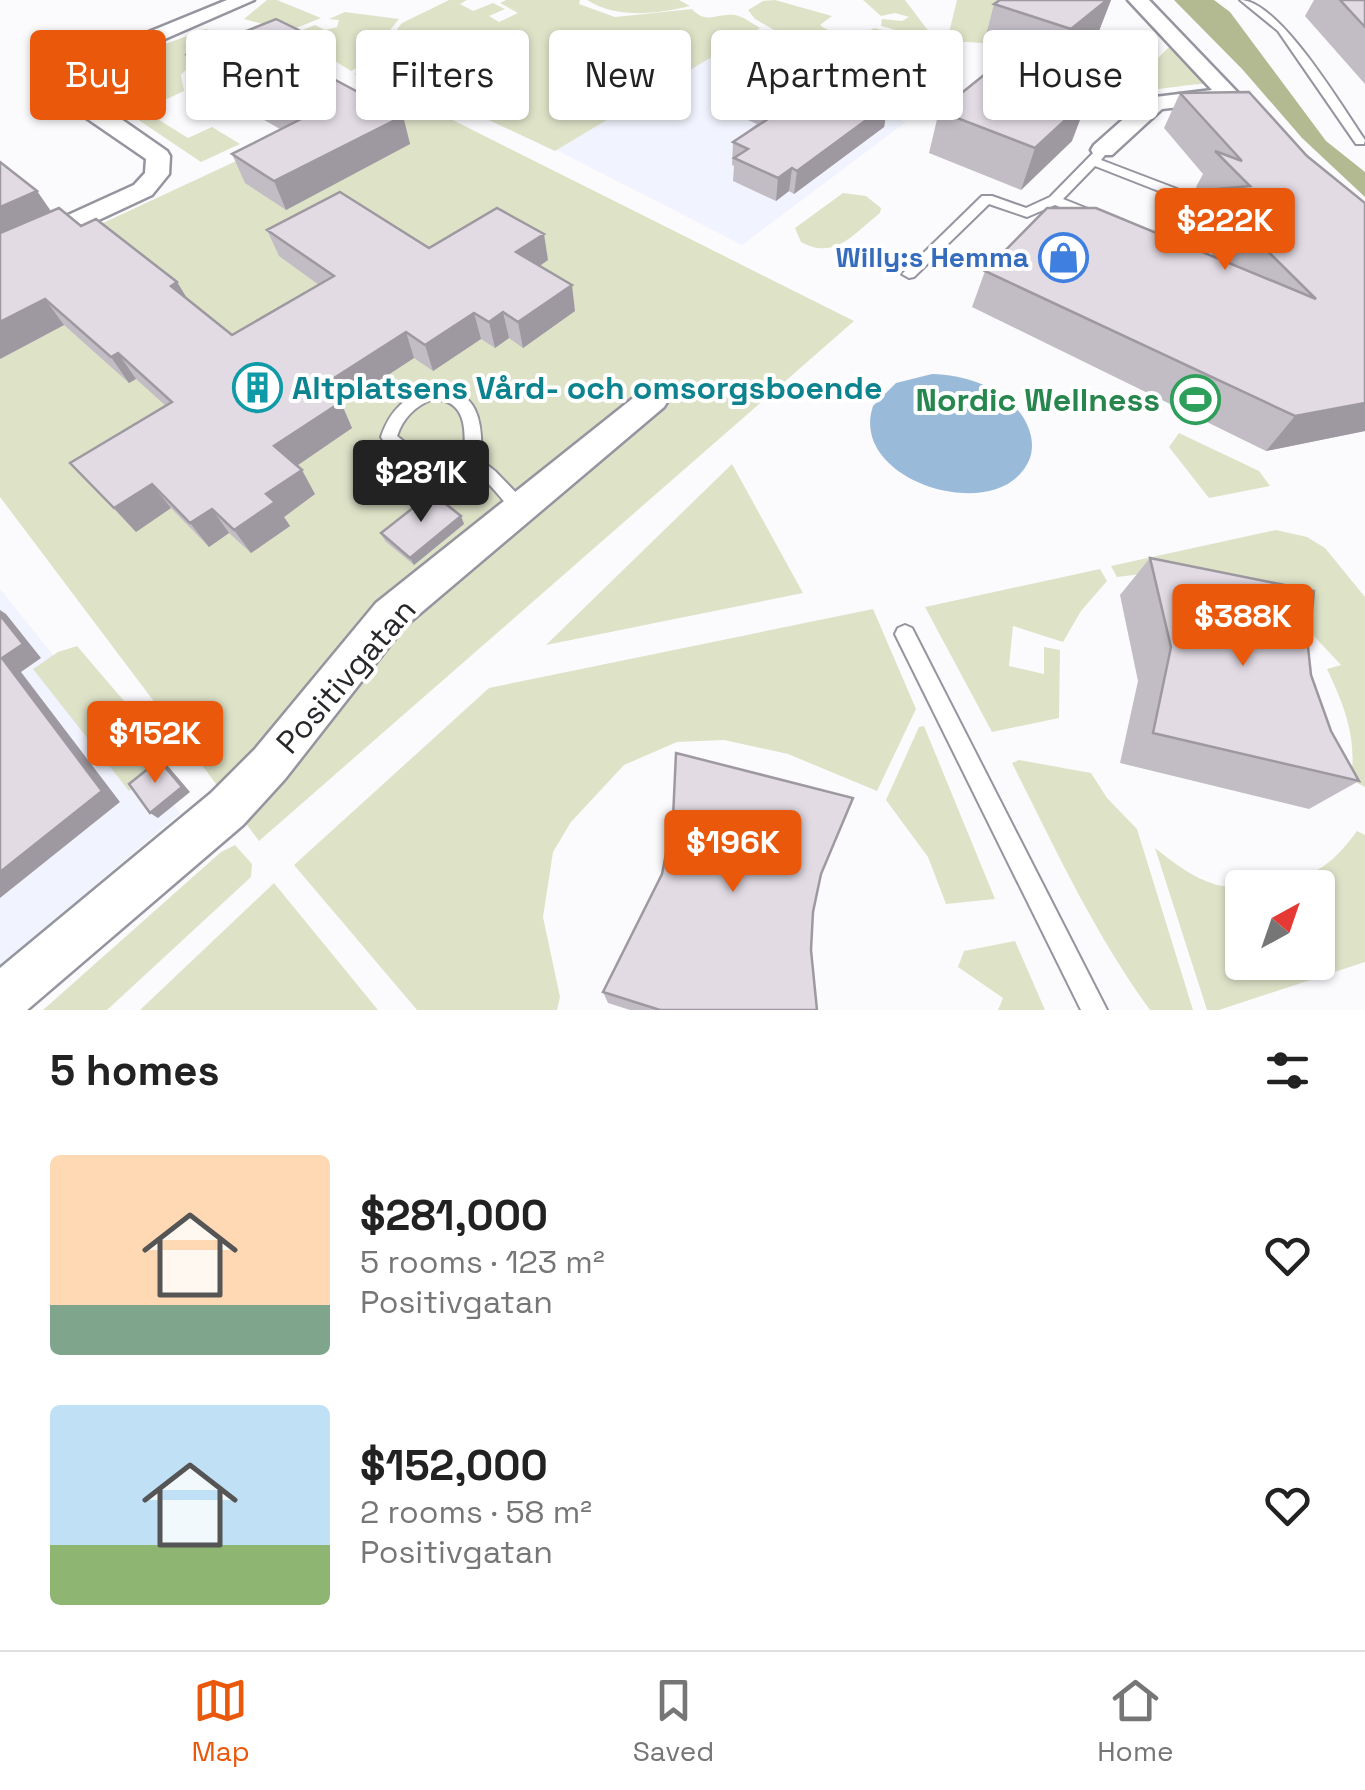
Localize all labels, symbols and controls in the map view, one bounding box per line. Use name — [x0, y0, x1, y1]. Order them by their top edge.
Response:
chip: Buy — [30, 30, 166, 120]
chip: Rent — [186, 30, 336, 120]
chip: Filters — [356, 30, 529, 120]
chip: New — [549, 30, 691, 120]
chip: Apartment — [711, 30, 963, 120]
chip: House — [983, 30, 1158, 120]
pin: $222K — [1155, 188, 1295, 273]
text: $222K — [1177, 200, 1273, 240]
shop icon: Willy:s Hemma — [1038, 231, 1090, 283]
place label: Willy:s Hemma — [836, 239, 1029, 275]
building icon: Altplatsens Vård- och omsorgsboende — [231, 362, 283, 414]
place label: Altplatsens Vård- och omsorgsboende — [292, 368, 882, 408]
sports icon: Nordic Wellness — [1169, 374, 1221, 426]
place label: Nordic Wellness — [916, 380, 1160, 420]
pin: $281K — [351, 440, 491, 525]
text: $281K — [375, 452, 467, 492]
pin: $388K — [1173, 584, 1313, 669]
street label: Positivgatan — [268, 590, 424, 762]
text: $388K — [1194, 596, 1292, 636]
pin: $152K — [85, 701, 225, 786]
text: $152K — [109, 713, 201, 753]
pin: $196K — [663, 810, 803, 895]
text: $196K — [686, 822, 780, 862]
north arrow — [1225, 870, 1335, 980]
map controls — [1225, 870, 1335, 980]
icon: filters — [1260, 1043, 1315, 1098]
text: 5 homes — [50, 1044, 220, 1097]
text: $281,000 — [360, 1189, 548, 1242]
icon: home — [130, 1195, 250, 1315]
icon: heart — [1260, 1228, 1315, 1283]
text: 5 rooms · 123 m² — [360, 1242, 605, 1282]
text: Positivgatan — [360, 1282, 553, 1322]
text: $152,000 — [360, 1439, 548, 1492]
icon: home — [130, 1445, 250, 1565]
icon: heart — [1260, 1478, 1315, 1533]
text: 2 rooms · 58 m² — [360, 1492, 592, 1532]
text: Positivgatan — [360, 1532, 553, 1572]
tab: Map — [191, 1673, 250, 1769]
tab: Saved — [633, 1673, 714, 1769]
tab: Home — [1097, 1673, 1174, 1769]

